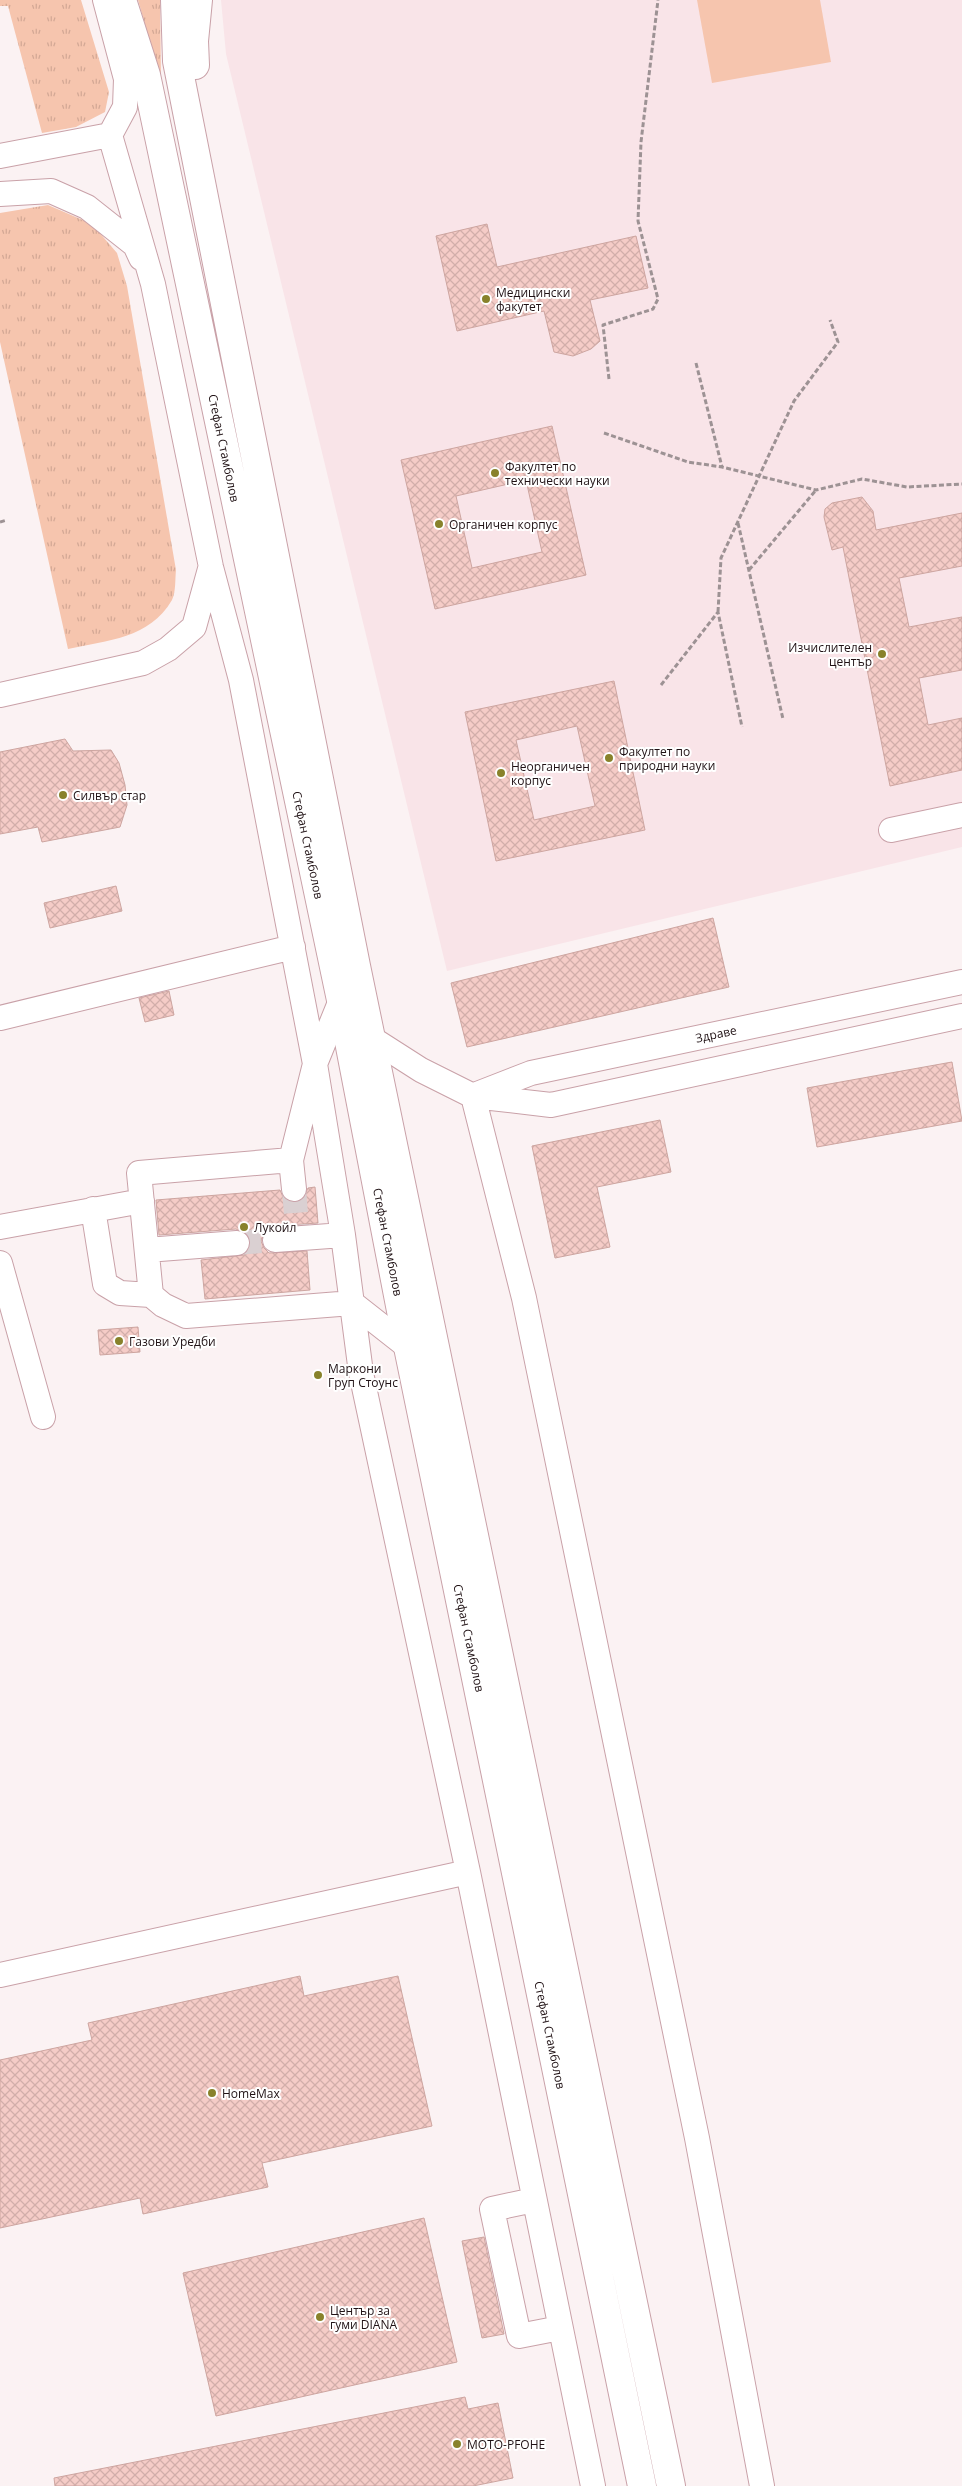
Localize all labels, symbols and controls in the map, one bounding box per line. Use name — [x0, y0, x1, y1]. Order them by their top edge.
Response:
place label: Медицински факутет — [496, 284, 570, 315]
marker: Медицински факутет — [480, 293, 492, 305]
street label: Стефан Стамболов — [204, 392, 244, 504]
place label: Факултет по технически науки — [505, 458, 610, 489]
marker: Факултет по технически науки — [489, 467, 501, 479]
place label: Органичен корпус — [449, 516, 558, 533]
marker: Органичен корпус — [433, 518, 445, 530]
place label: Изчислителен център — [788, 639, 872, 670]
marker: Изчислителен център — [876, 648, 888, 660]
place label: Факултет по природни науки — [619, 743, 715, 774]
marker: Факултет по природни науки — [603, 752, 615, 764]
place label: Неорганичен корпус — [511, 758, 590, 789]
marker: Неорганичен корпус — [495, 767, 507, 779]
place label: Силвър стар — [73, 787, 146, 804]
marker: Силвър стар — [57, 789, 69, 801]
street label: Стефан Стамболов — [288, 789, 328, 901]
street label: Здраве — [694, 1021, 738, 1047]
street label: Стефан Стамболов — [369, 1186, 407, 1298]
place label: Лукойл — [254, 1219, 296, 1236]
marker: Лукойл — [238, 1221, 250, 1233]
place label: Газови Уредби — [129, 1333, 216, 1350]
marker: Газови Уредби — [113, 1335, 125, 1347]
place label: Маркони Груп Стоунс — [328, 1360, 398, 1391]
marker: Маркони Груп Стоунс — [312, 1369, 324, 1381]
street label: Стефан Стамболов — [449, 1582, 489, 1694]
street label: Стефан Стамболов — [530, 1979, 570, 2091]
place label: HomeMax — [222, 2085, 280, 2102]
marker: HomeMax — [206, 2087, 218, 2099]
place label: Център за гуми DIANA — [330, 2302, 397, 2333]
marker: Център за гуми DIANA — [314, 2311, 326, 2323]
place label: MOTO-PFOHE — [467, 2436, 545, 2453]
marker: MOTO-PFOHE — [451, 2438, 463, 2450]

